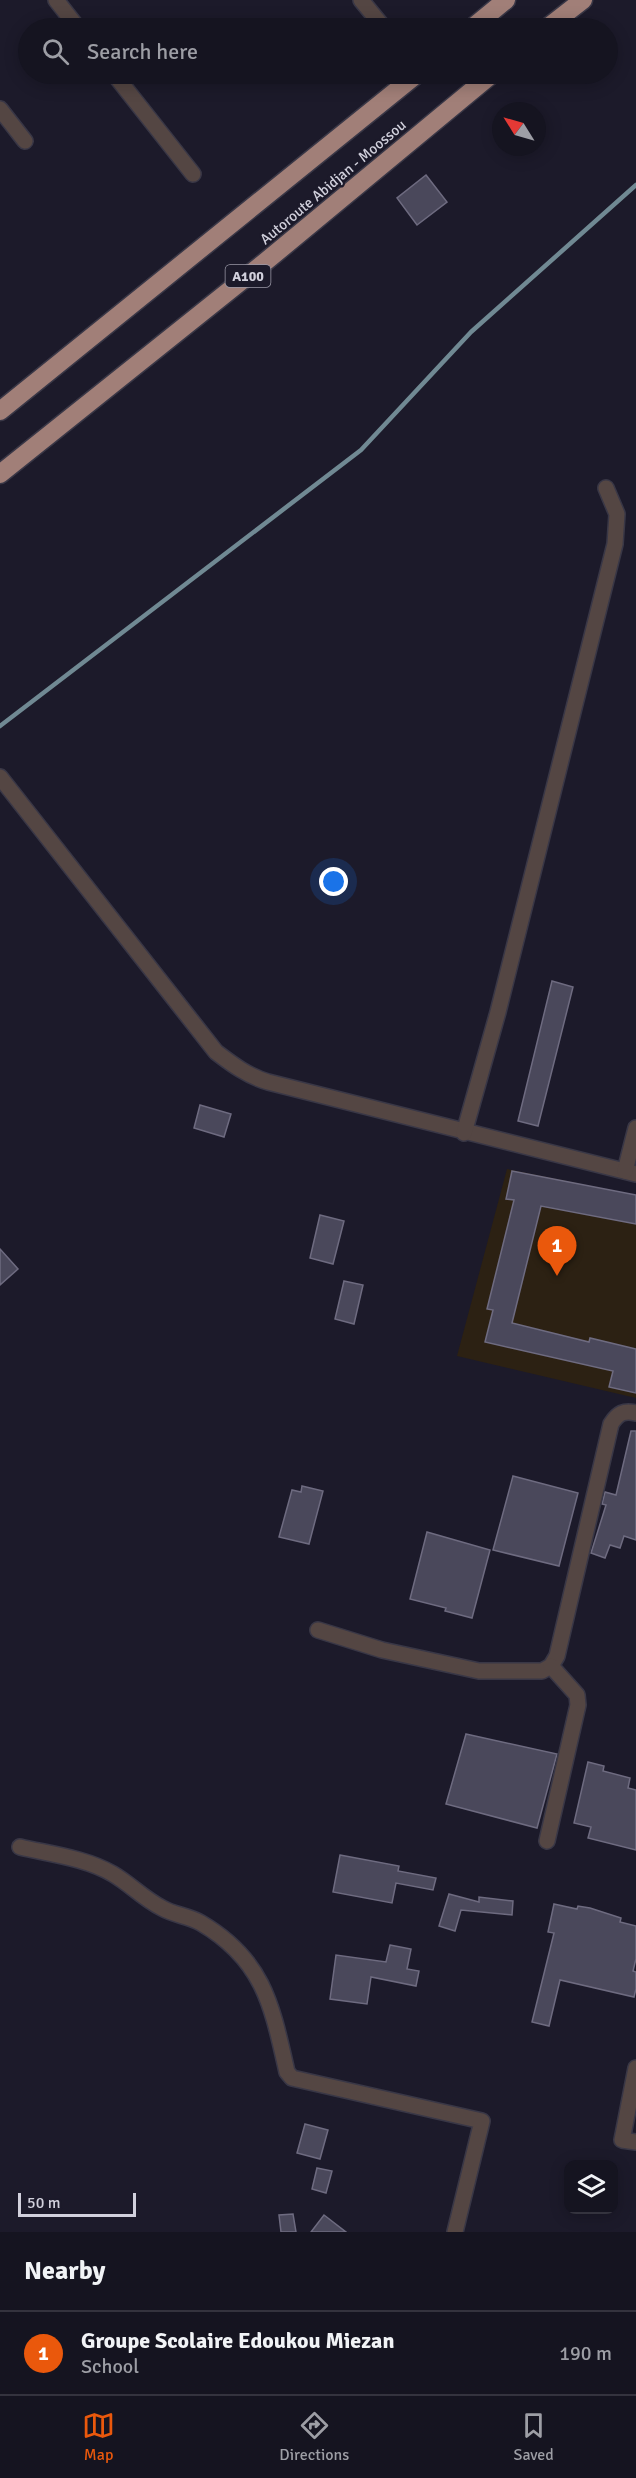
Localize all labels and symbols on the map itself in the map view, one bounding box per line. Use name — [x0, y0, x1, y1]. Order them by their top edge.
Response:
north arrow — [492, 102, 546, 156]
street label: Autoroute Abidjan - Moossou — [256, 116, 410, 248]
road number: A100 — [226, 265, 270, 287]
your location — [319, 867, 348, 896]
pin: 1 — [538, 1226, 576, 1276]
scale bar — [18, 2190, 136, 2218]

